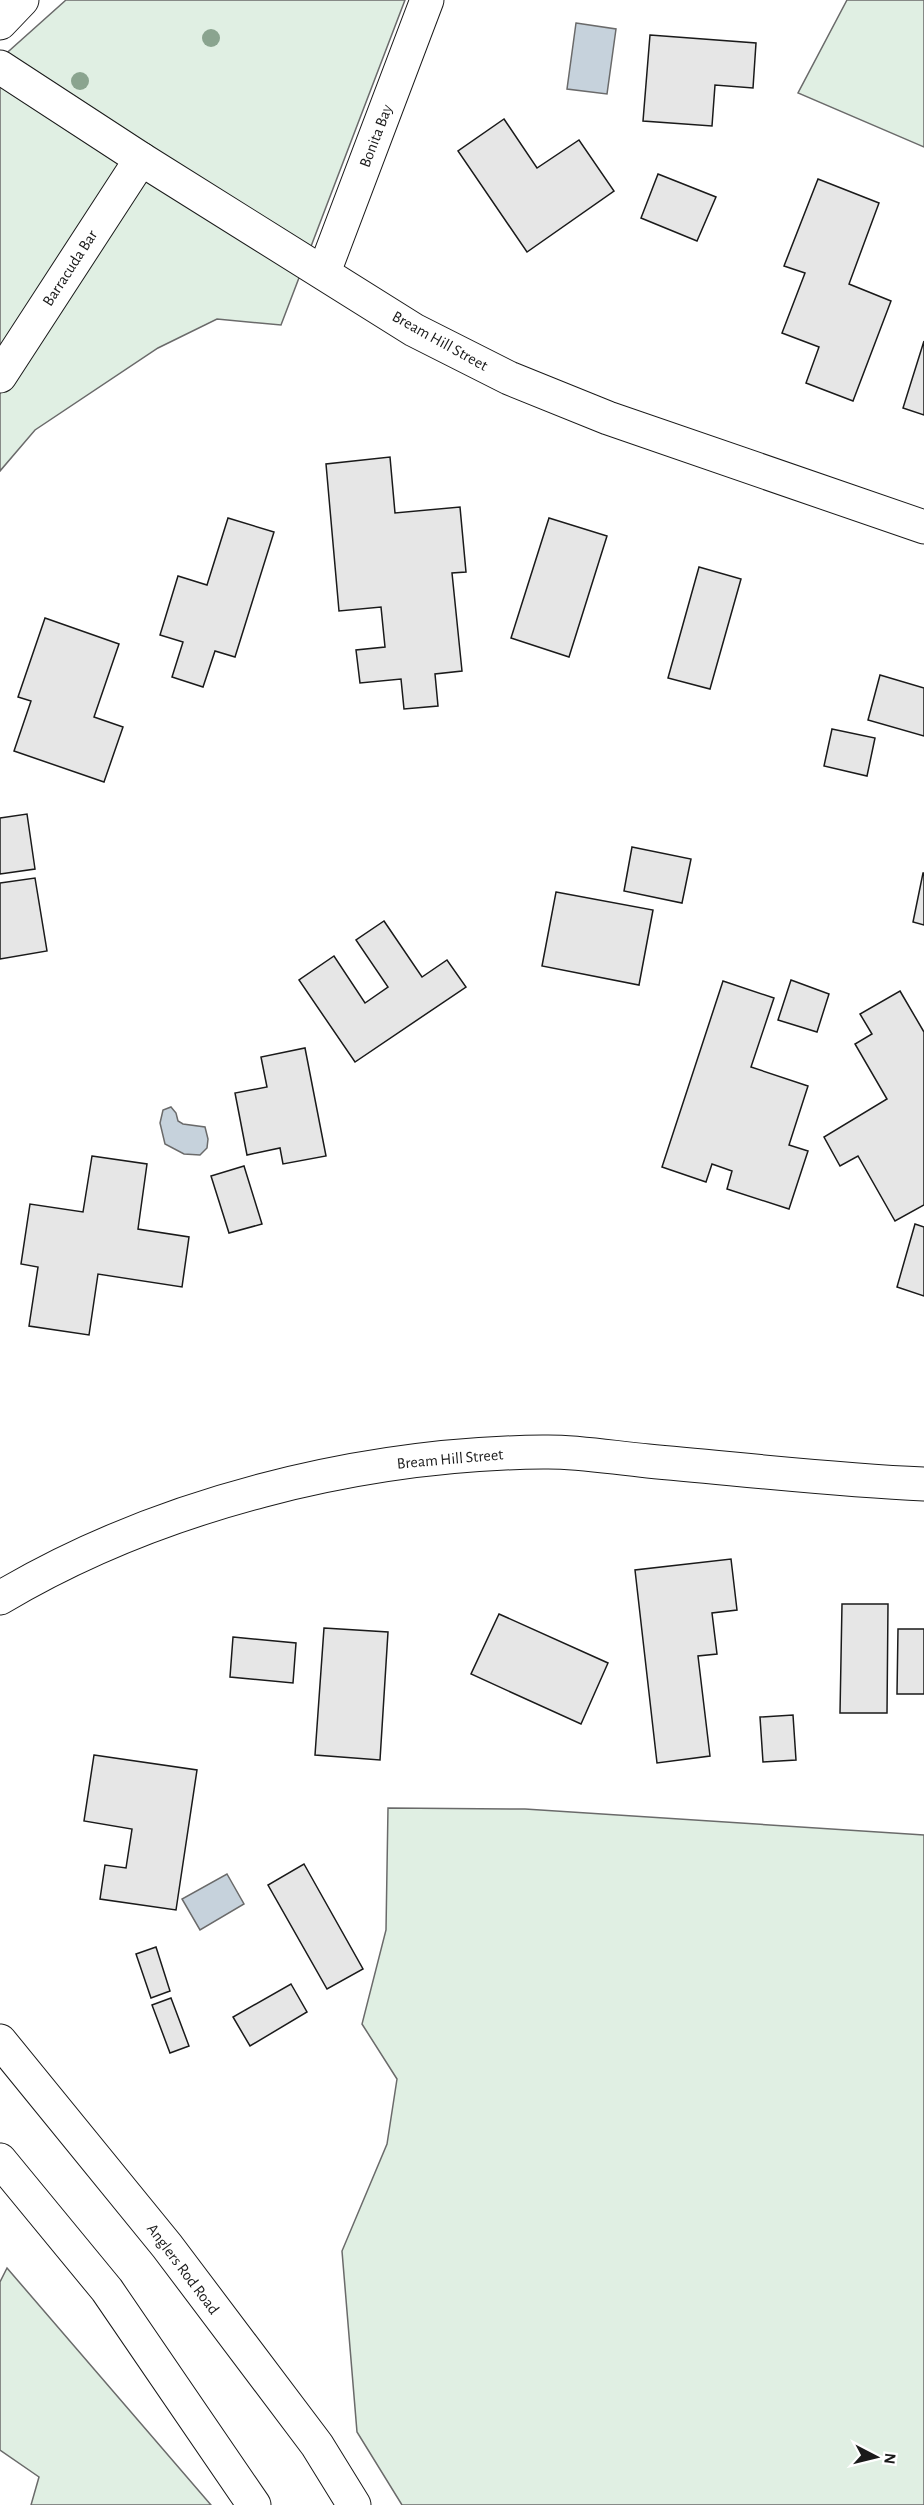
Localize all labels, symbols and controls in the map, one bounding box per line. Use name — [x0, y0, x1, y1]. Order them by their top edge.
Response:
street label: Bonita Bay — [357, 102, 396, 170]
street label: Barracuda Bar — [40, 226, 101, 309]
street label: Bream Hill Street — [389, 308, 491, 374]
street label: Bream Hill Street — [396, 1446, 504, 1472]
street label: Anglers Rod Road — [144, 2221, 222, 2317]
north arrow — [846, 2427, 906, 2487]
text: N — [881, 2452, 899, 2465]

